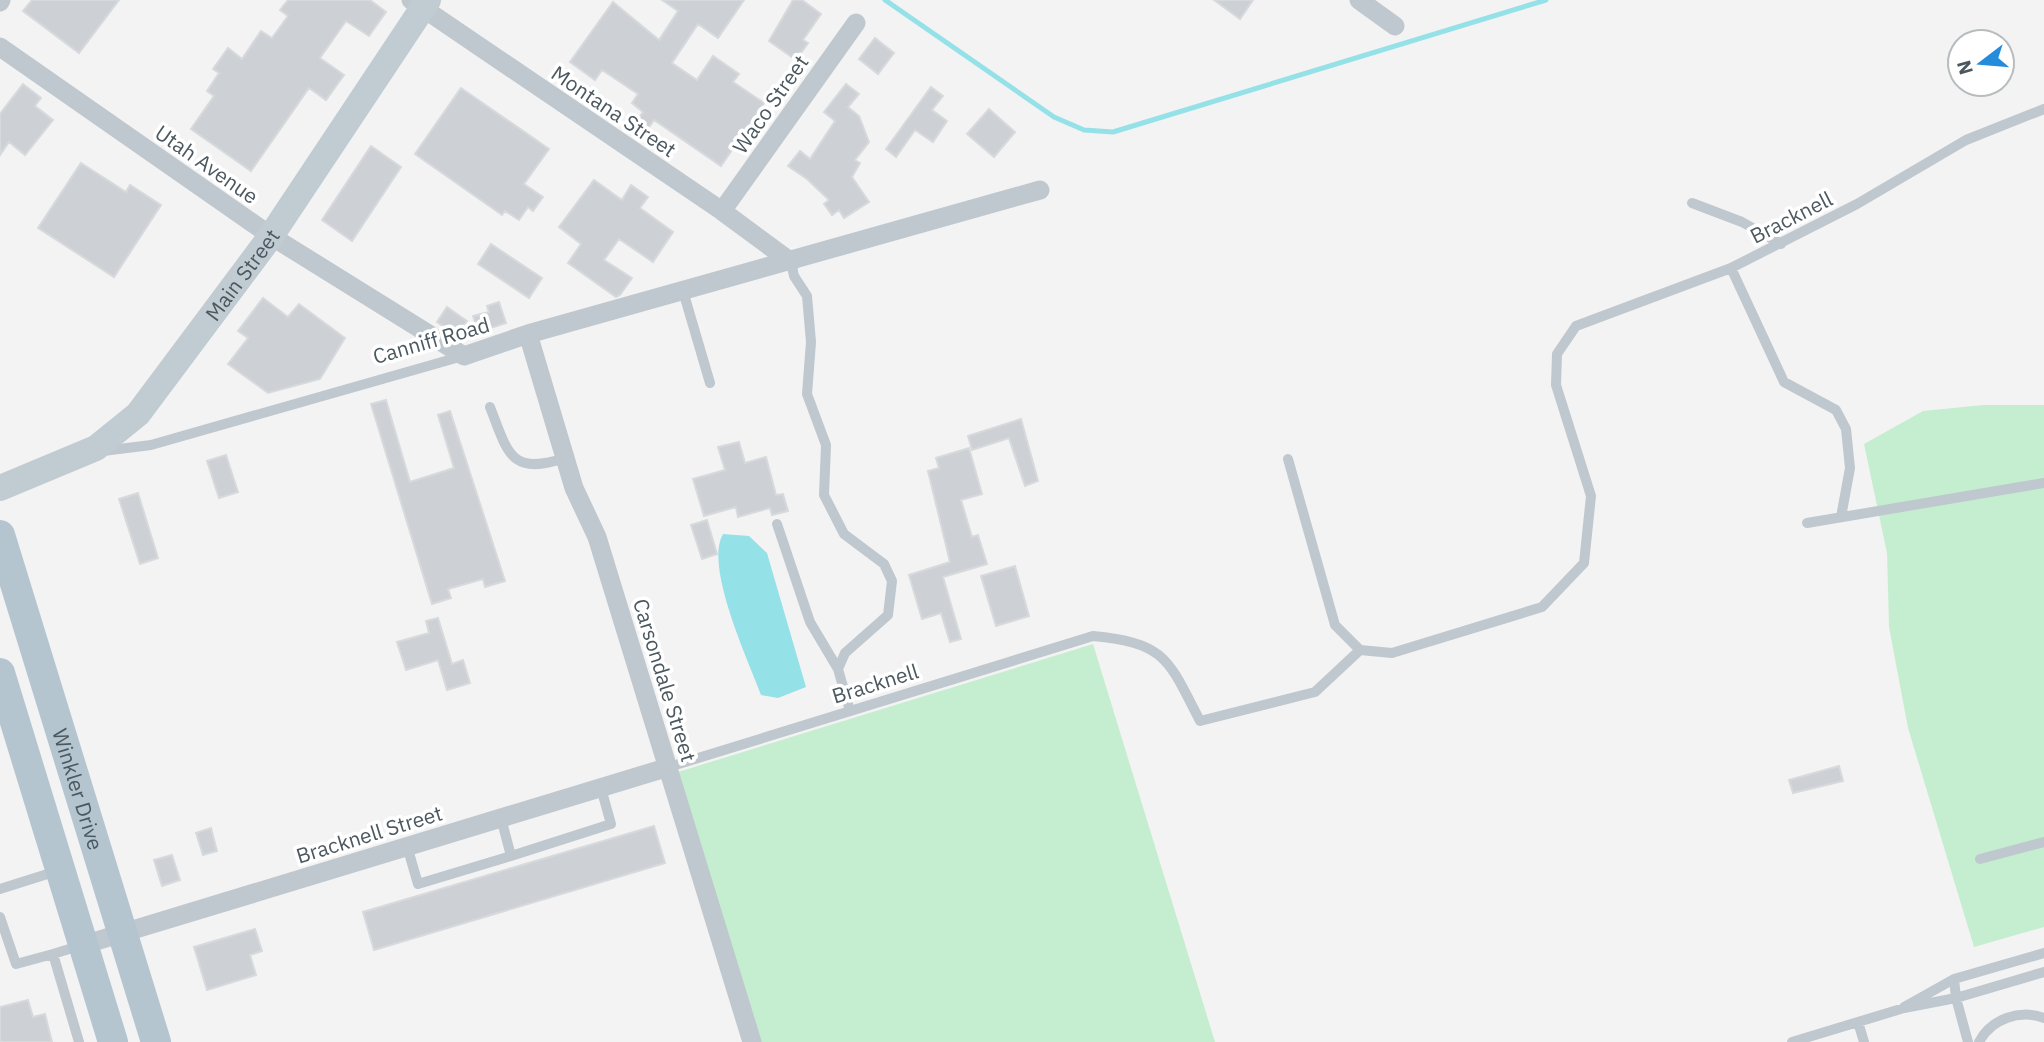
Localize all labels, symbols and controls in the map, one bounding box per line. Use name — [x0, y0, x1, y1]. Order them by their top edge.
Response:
north arrow — [1946, 28, 2016, 98]
street label: Waco Street — [726, 49, 814, 159]
text: N — [1951, 58, 1978, 78]
street label: Montana Street — [546, 59, 682, 163]
street label: Utah Avenue — [150, 118, 264, 210]
street label: Bracknell — [1745, 184, 1837, 250]
street label: Main Street — [199, 223, 286, 326]
street label: Canniff Road — [369, 310, 493, 370]
street label: Carsondale Street — [627, 595, 703, 765]
street label: Bracknell — [828, 657, 922, 709]
street label: Winkler Drive — [46, 725, 110, 853]
street label: Bracknell Street — [292, 798, 446, 870]

